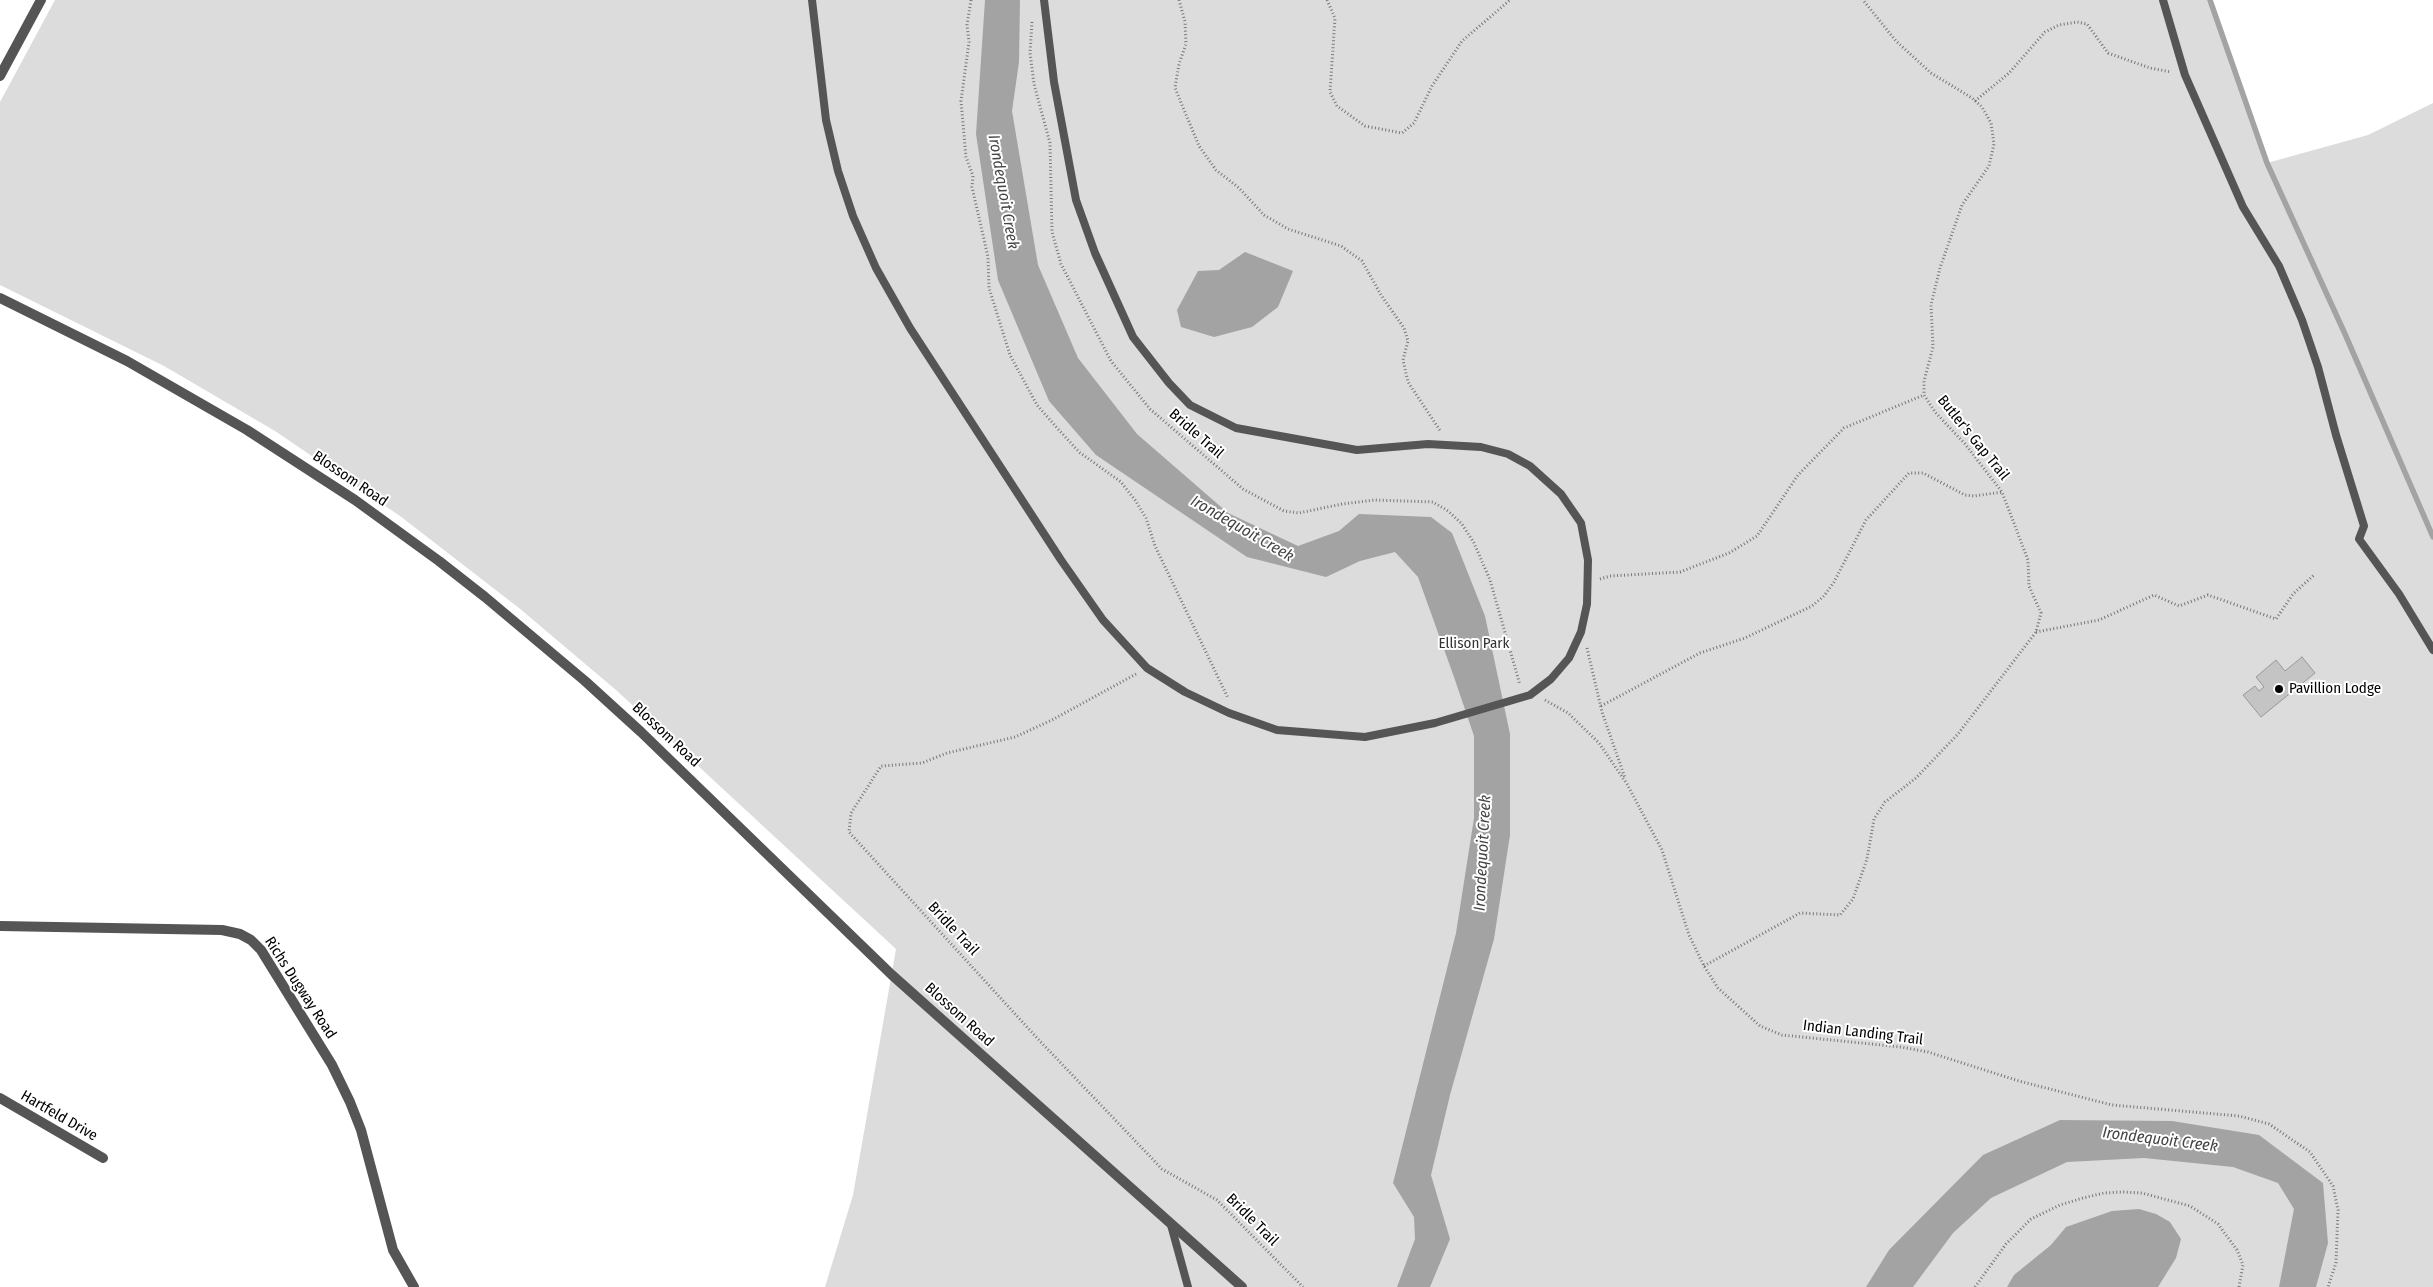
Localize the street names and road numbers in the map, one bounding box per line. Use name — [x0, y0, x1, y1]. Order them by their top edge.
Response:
street label: Butler's Gap Trail — [1933, 392, 2013, 484]
street label: Bridle Trail — [1165, 405, 1227, 463]
street label: Blossom Road — [309, 447, 391, 511]
street label: Blossom Road — [628, 699, 704, 771]
street label: Bridle Trail — [924, 899, 982, 959]
street label: Richs Dugway Road — [260, 934, 340, 1042]
street label: Blossom Road — [921, 979, 997, 1051]
street label: Indian Landing Trail — [1802, 1017, 1924, 1049]
street label: Hartfeld Drive — [17, 1087, 101, 1145]
street label: Bridle Trail — [1222, 1190, 1282, 1250]

